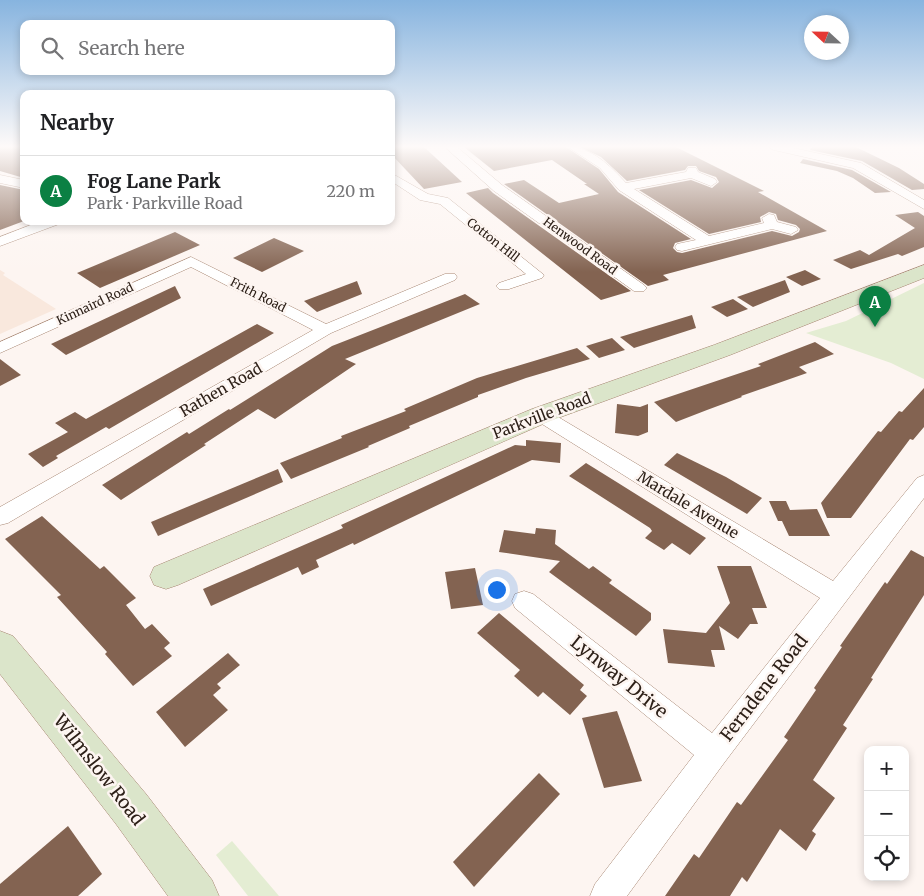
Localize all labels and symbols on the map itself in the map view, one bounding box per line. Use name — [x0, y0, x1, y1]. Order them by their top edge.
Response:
north arrow — [804, 15, 849, 60]
street label: Cotton Hill — [464, 214, 523, 265]
street label: Henwood Road — [541, 214, 620, 277]
street label: Frith Road — [228, 274, 289, 315]
street label: Kinnaird Road — [54, 279, 136, 328]
pin: A — [859, 286, 891, 327]
street label: Rathen Road — [176, 358, 265, 421]
street label: Parkville Road — [490, 388, 594, 443]
street label: Mardale Avenue — [634, 467, 743, 542]
your location — [484, 577, 510, 603]
street label: Ferndene Road — [715, 629, 813, 746]
street label: Lynway Drive — [566, 630, 673, 723]
street label: Wilmslow Road — [48, 709, 150, 830]

